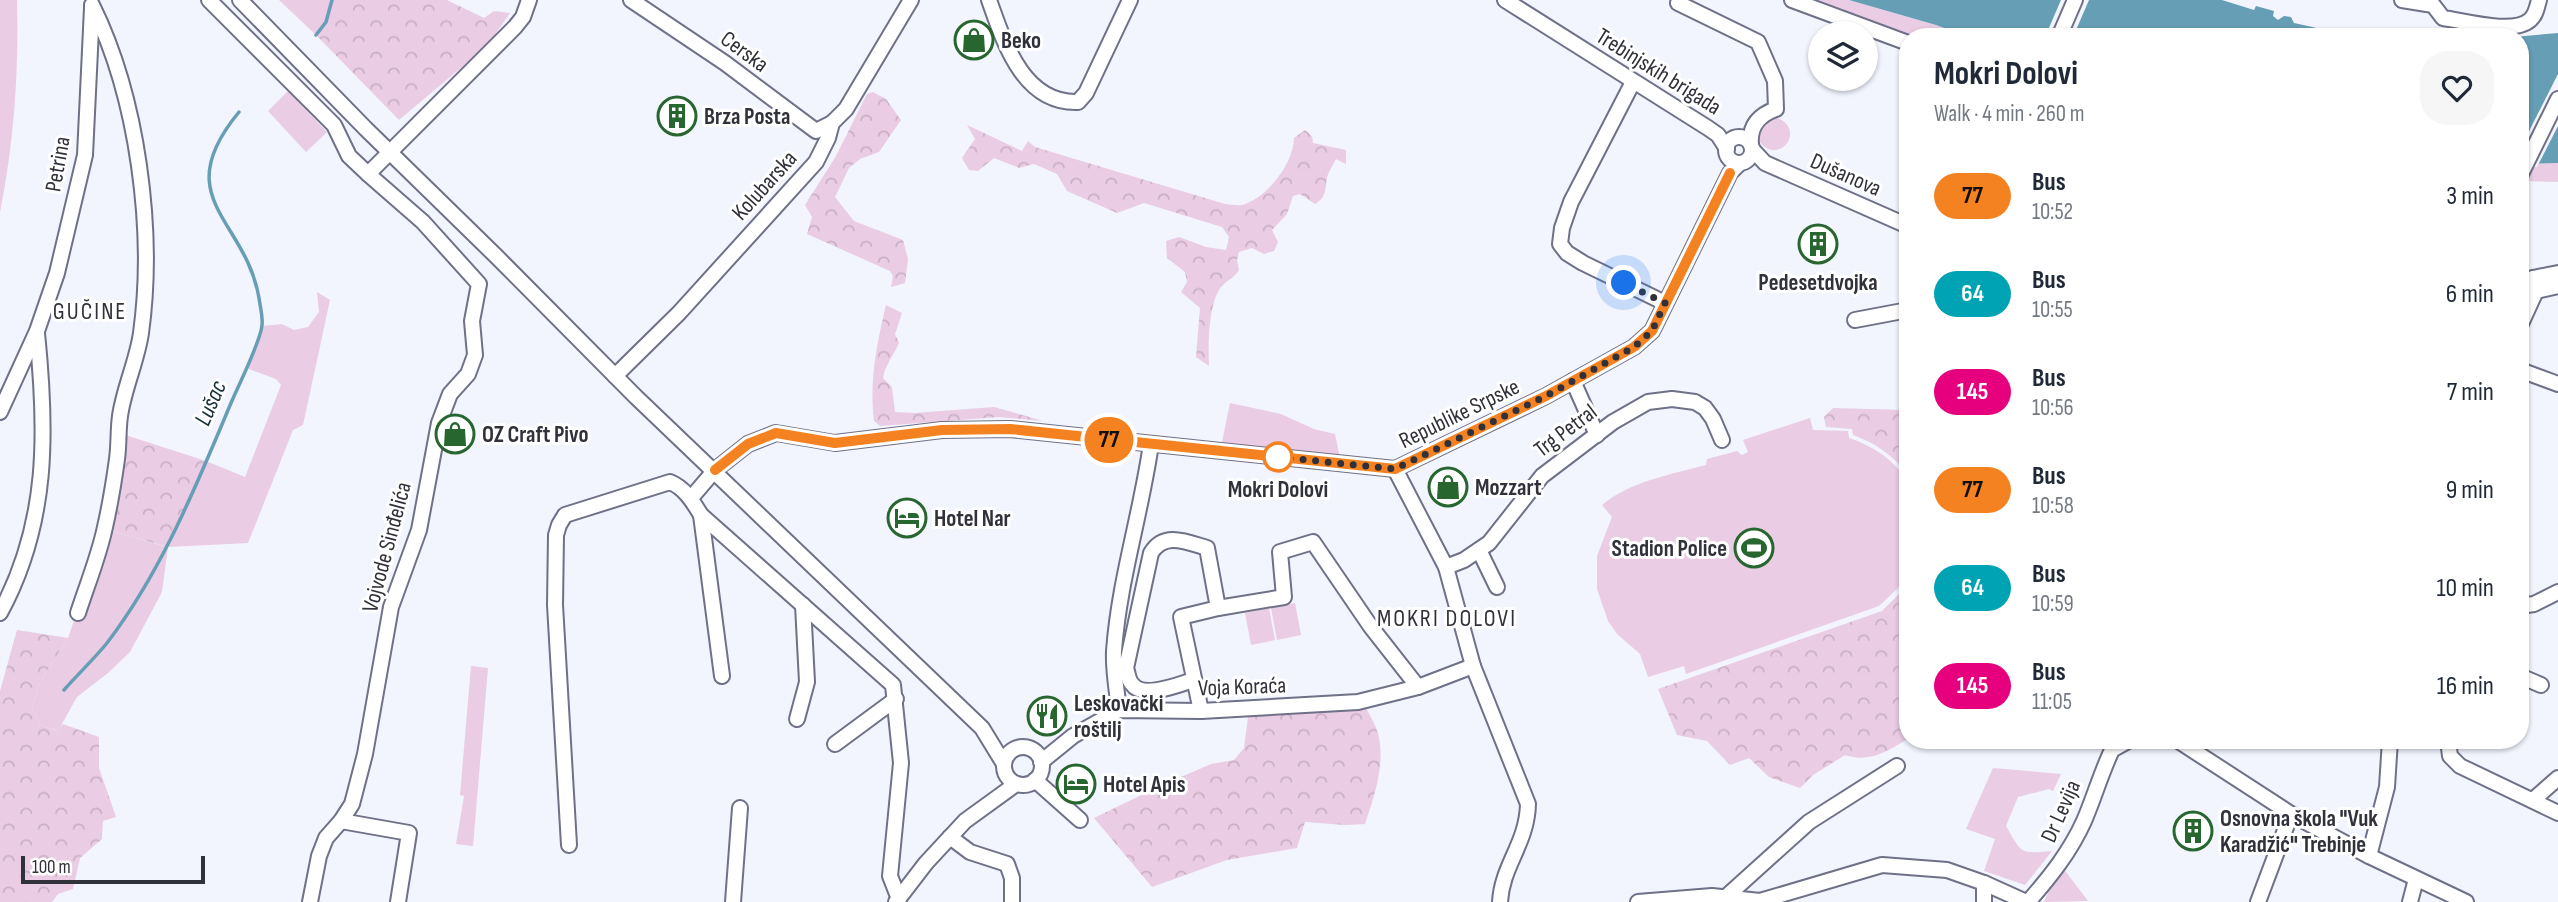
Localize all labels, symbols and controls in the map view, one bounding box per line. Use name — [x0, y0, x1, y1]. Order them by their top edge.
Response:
shop icon: Beko — [953, 19, 995, 61]
map controls — [1808, 21, 1878, 91]
button: layers — [1808, 21, 1878, 91]
street label: Trebinjskih brigada — [1591, 22, 1726, 121]
street label: Cerska — [715, 25, 774, 79]
place label: Beko — [1001, 27, 1041, 55]
button: heart — [2420, 51, 2494, 125]
text: Mokri Dolovi — [1934, 54, 2078, 94]
building icon: Brza Posta — [656, 95, 698, 137]
text: Walk · 4 min · 260 m — [1934, 100, 2084, 128]
place label: Brza Posta — [704, 103, 790, 131]
street label: Petrina — [39, 134, 77, 194]
street label: Kolubarska — [726, 145, 803, 226]
street label: Dušanova — [1806, 147, 1885, 203]
text: Bus — [2032, 167, 2066, 198]
text: 77 — [1962, 181, 1983, 210]
text: 3 min — [2446, 181, 2494, 212]
text: 10:52 — [2032, 198, 2073, 226]
building icon: Pedesetdvojka — [1797, 223, 1839, 265]
your location — [1606, 265, 1641, 300]
text: Bus — [2032, 265, 2066, 296]
place label: Pedesetdvojka — [1758, 269, 1878, 297]
text: 64 — [1961, 279, 1984, 308]
text: 6 min — [2446, 279, 2494, 310]
text: 10:55 — [2032, 296, 2073, 324]
district label: GUČINE — [53, 297, 127, 326]
text: Bus — [2032, 363, 2066, 394]
street label: Republike Srpske — [1395, 373, 1524, 455]
water label: Lušac — [188, 376, 233, 430]
text: 145 — [1957, 377, 1988, 406]
text: 7 min — [2447, 377, 2494, 408]
text: 10:56 — [2032, 394, 2074, 422]
street label: Trg Petral — [1529, 398, 1603, 464]
shop icon: OZ Craft Pivo — [434, 413, 476, 455]
line badge: 77 — [1078, 417, 1140, 463]
place label: OZ Craft Pivo — [482, 421, 588, 449]
text: 77 — [1098, 425, 1120, 454]
marker: Mokri Dolovi — [1263, 442, 1293, 472]
text: Bus — [2032, 461, 2066, 492]
shop icon: Mozzart — [1427, 466, 1469, 508]
place label: Mozzart — [1475, 474, 1542, 502]
text: 77 — [1962, 475, 1983, 504]
text: 9 min — [2446, 475, 2494, 506]
place label: Mokri Dolovi — [1228, 476, 1328, 504]
street label: Vojvode Sinđelića — [356, 479, 418, 615]
text: 10:58 — [2032, 492, 2074, 520]
hotel icon: Hotel Nar — [886, 497, 928, 539]
place label: Hotel Nar — [934, 505, 1011, 533]
sports icon: Stadion Police — [1733, 527, 1775, 569]
place label: Stadion Police — [1612, 535, 1727, 563]
text: Bus — [2032, 559, 2066, 590]
text: 64 — [1961, 573, 1984, 602]
text: 10 min — [2437, 573, 2494, 604]
text: 10:59 — [2032, 590, 2074, 618]
district label: MOKRI DOLOVI — [1377, 604, 1517, 633]
text: Bus — [2032, 657, 2066, 688]
street label: Voja Koraća — [1197, 671, 1287, 703]
text: 145 — [1957, 671, 1988, 700]
text: 16 min — [2437, 671, 2494, 702]
text: 11:05 — [2032, 688, 2072, 716]
place label: Leskovački roštilj — [1074, 690, 1164, 744]
restaurant icon: Leskovački roštilj — [1026, 695, 1068, 737]
hotel icon: Hotel Apis — [1055, 763, 1097, 805]
place label: Hotel Apis — [1103, 771, 1186, 799]
street label: Dr Levija — [2035, 776, 2087, 847]
place label: Osnovna škola "Vuk Karadžić" Trebinje — [2220, 805, 2378, 859]
building icon: Osnovna škola "Vuk Karadžić" Trebinje — [2172, 810, 2214, 852]
scale bar — [21, 853, 205, 885]
text: 100 m — [32, 856, 71, 879]

